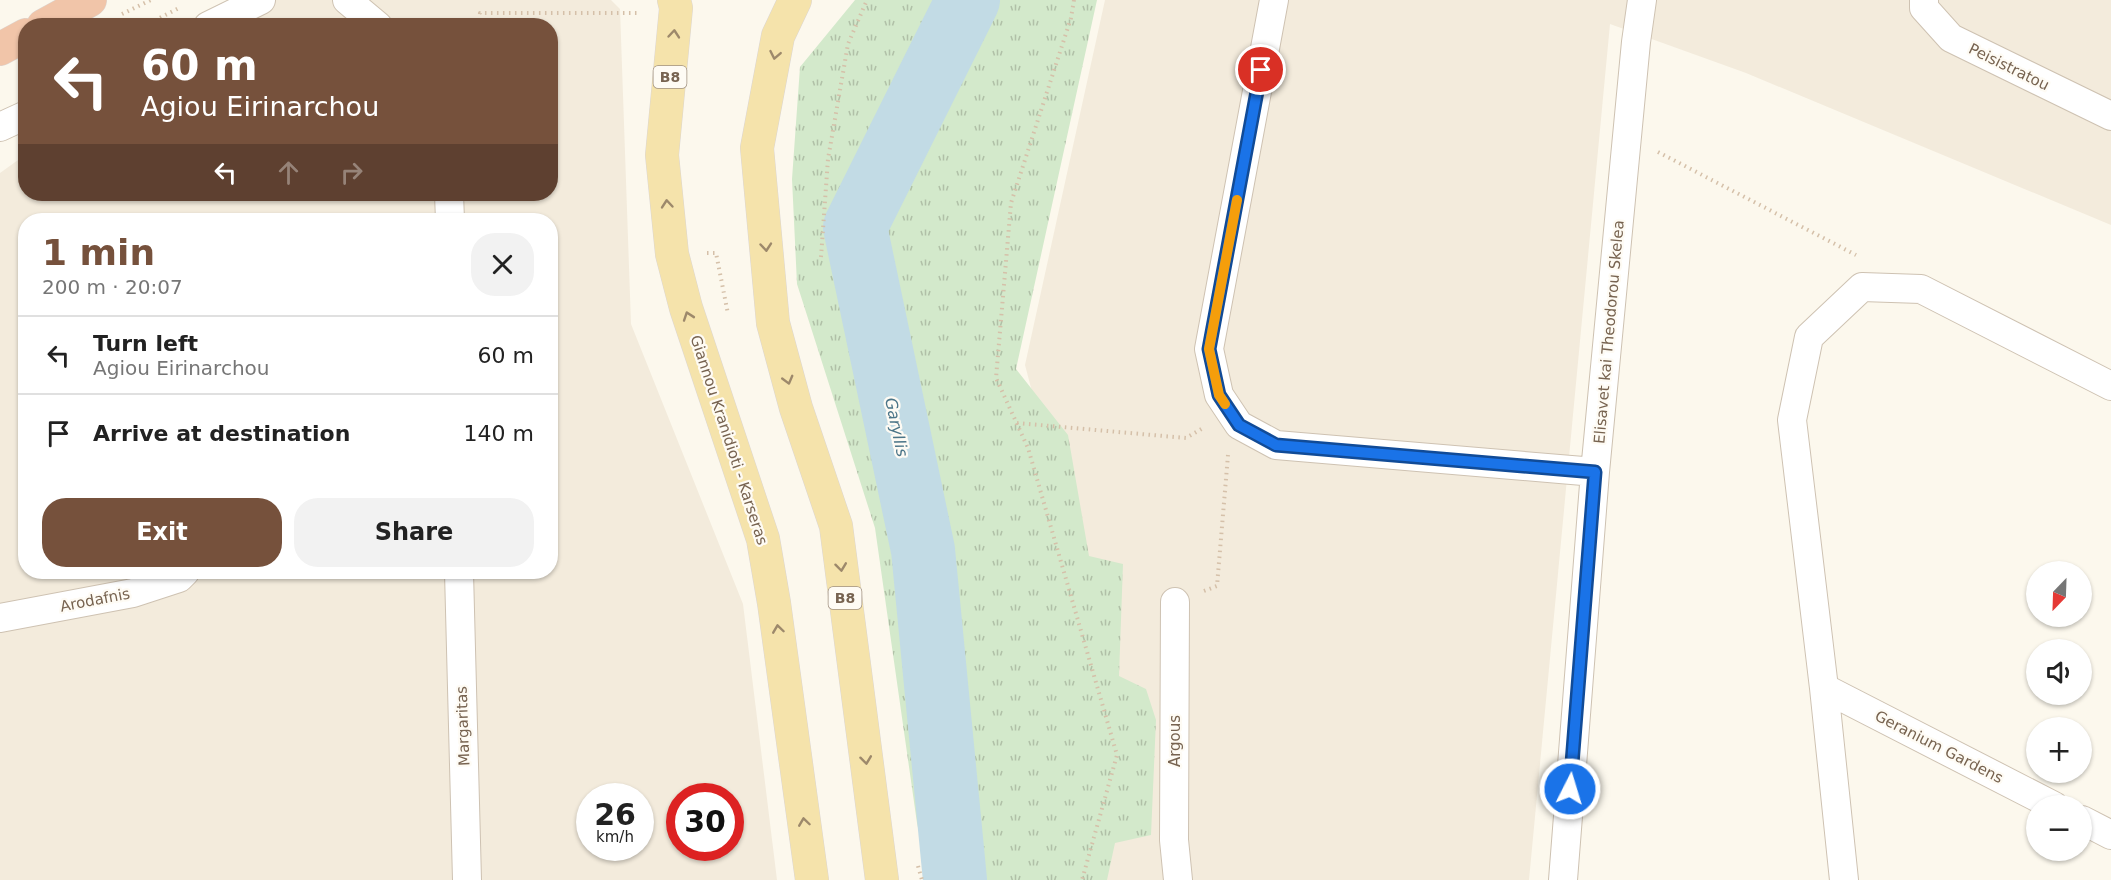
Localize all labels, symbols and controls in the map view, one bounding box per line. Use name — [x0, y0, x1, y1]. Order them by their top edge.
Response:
one-way arrow — [667, 29, 680, 38]
street label: Peisistratou — [1966, 40, 2052, 94]
text: 60 m — [141, 41, 258, 90]
icon: left — [42, 42, 120, 120]
pin — [1235, 44, 1286, 95]
one-way arrow — [769, 49, 782, 59]
icon: arrive — [1244, 53, 1277, 86]
road number: B8 — [654, 66, 686, 88]
text: Agiou Eirinarchou — [141, 91, 379, 122]
icon: left — [209, 156, 242, 189]
icon: ahead — [272, 156, 305, 189]
icon: right — [335, 156, 368, 189]
one-way arrow — [661, 200, 674, 209]
street label: Elisavet kai Theodorou Skelea — [1590, 219, 1628, 445]
text: 1 min — [42, 232, 155, 273]
button: close — [471, 233, 534, 296]
one-way arrow — [759, 243, 772, 252]
text: 200 m · 20:07 — [42, 275, 183, 299]
one-way arrow — [683, 311, 696, 322]
text: Turn left — [93, 331, 198, 356]
street label: Giannou Kranidioti - Karseras — [687, 333, 772, 547]
icon: left — [42, 339, 75, 372]
text: 60 m — [478, 343, 534, 368]
text: Agiou Eirinarchou — [93, 356, 269, 380]
one-way arrow — [781, 375, 794, 385]
water label: Garyllis — [881, 396, 912, 458]
icon: arrive — [42, 417, 75, 450]
text: Arrive at destination — [93, 421, 350, 446]
text: 140 m — [464, 421, 534, 446]
button: Exit — [42, 498, 282, 567]
button: Share — [294, 498, 534, 567]
north arrow — [2026, 561, 2092, 627]
map controls — [2026, 561, 2092, 861]
one-way arrow — [835, 562, 847, 571]
street label: Arodafnis — [59, 584, 132, 616]
road number: B8 — [828, 587, 862, 609]
one-way arrow — [772, 624, 784, 633]
button: sound — [2026, 639, 2092, 705]
street label: Margaritas — [453, 686, 473, 766]
street label: Geranium Gardens — [1872, 707, 2006, 787]
street label: Argous — [1166, 715, 1184, 767]
button: + — [2026, 717, 2092, 783]
one-way arrow — [860, 756, 872, 765]
position arrow — [1538, 757, 1602, 821]
speed limit sign: 30 — [666, 783, 744, 861]
button: − — [2026, 795, 2092, 861]
text: 26 — [594, 797, 636, 832]
one-way arrow — [799, 817, 811, 827]
text: km/h — [596, 828, 634, 846]

